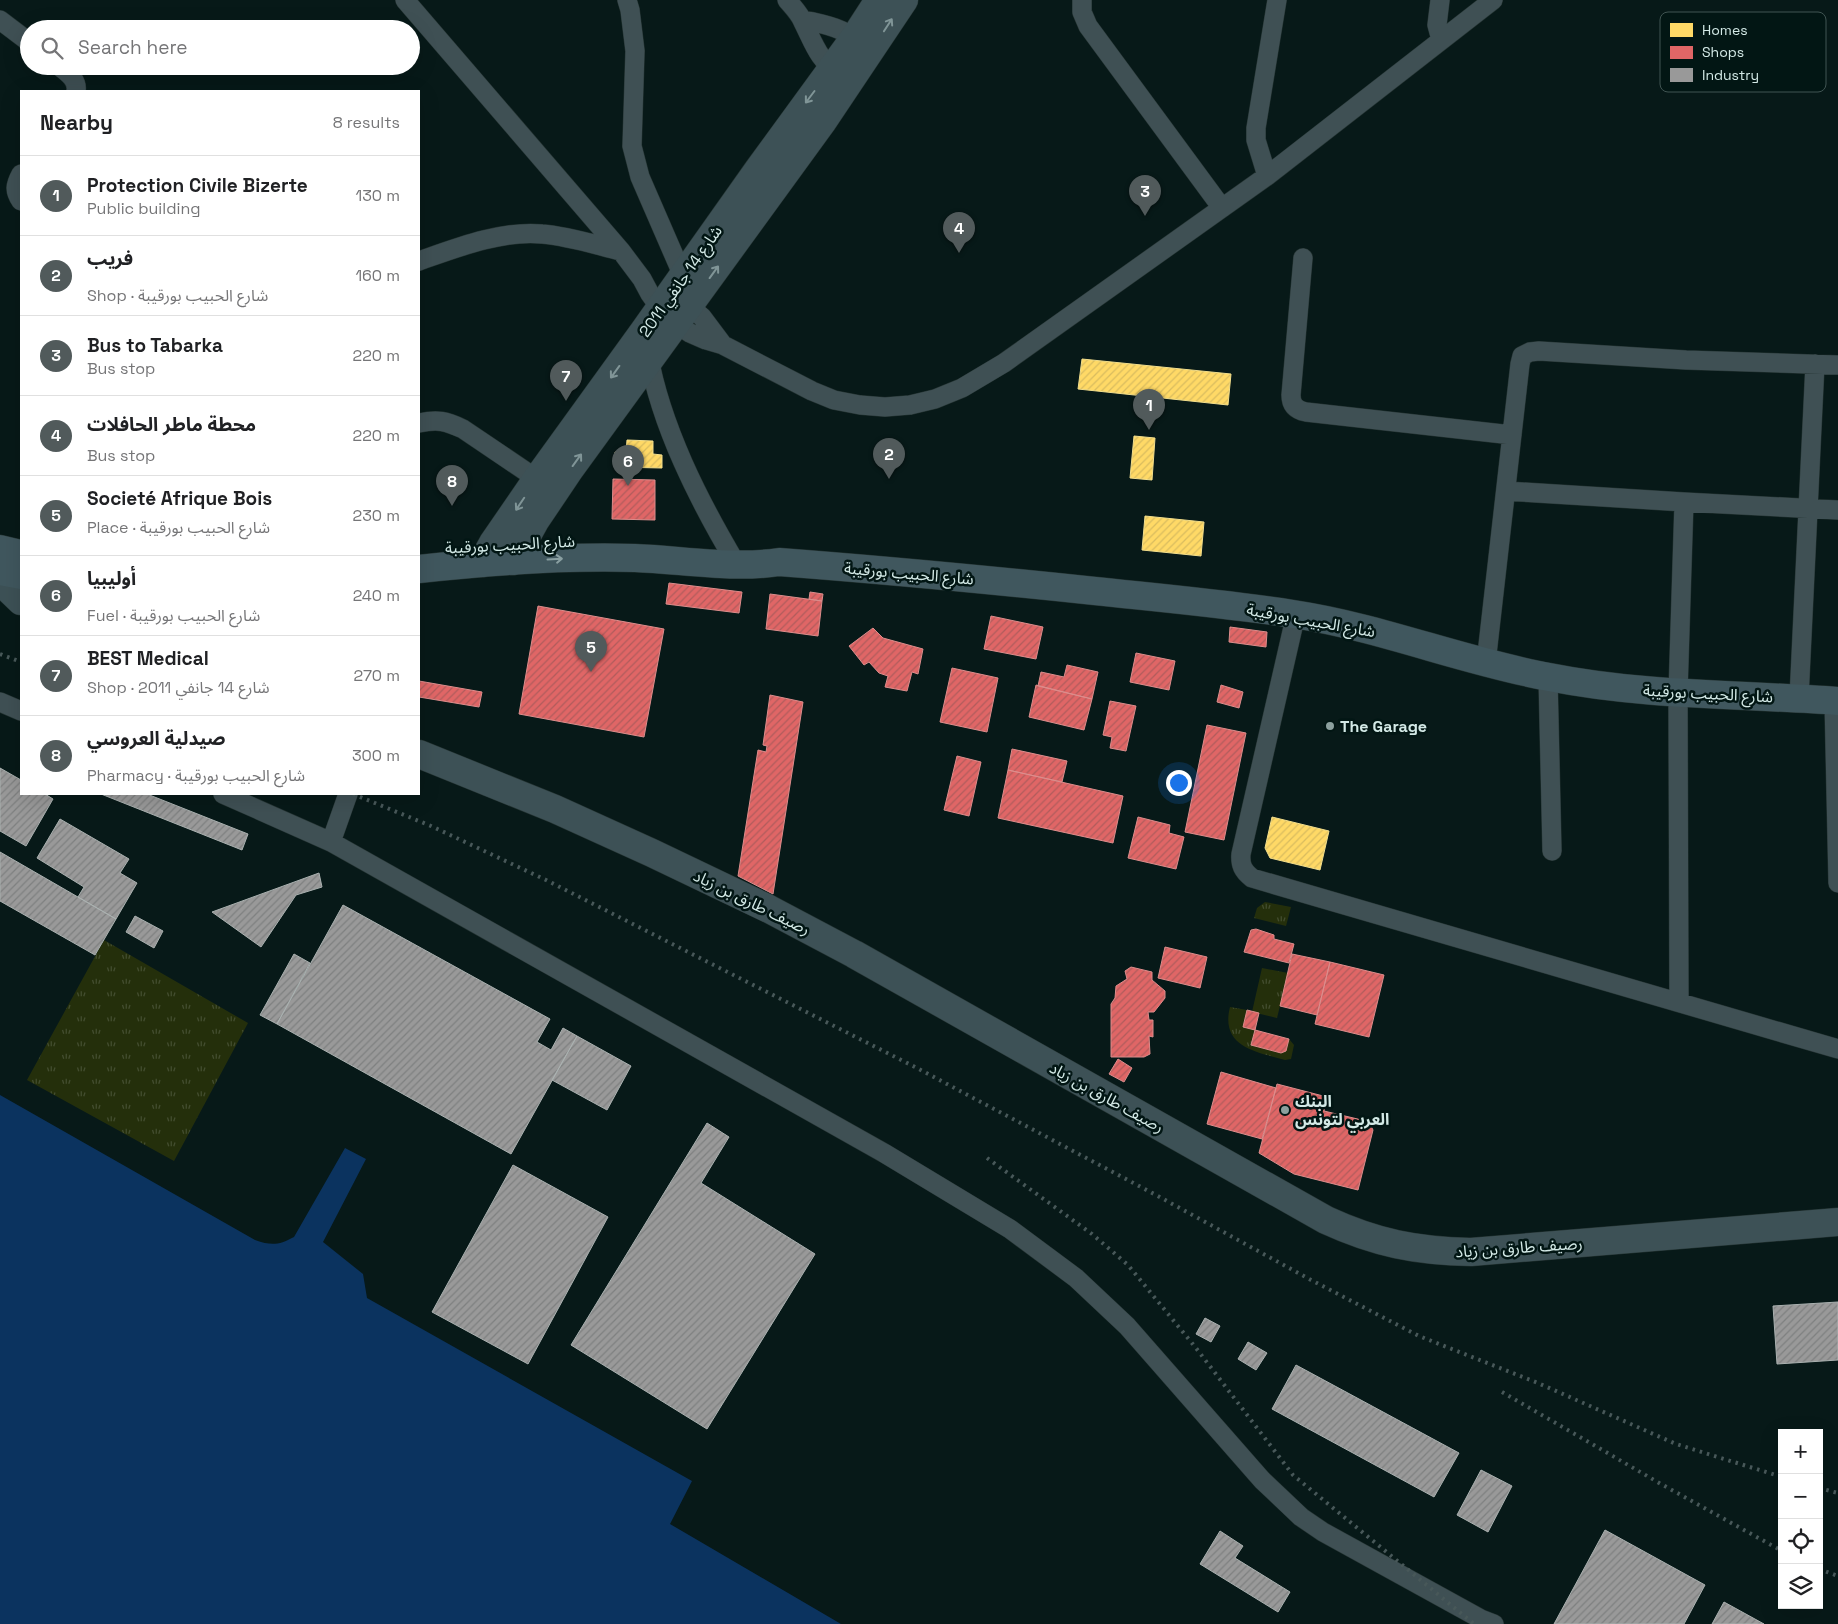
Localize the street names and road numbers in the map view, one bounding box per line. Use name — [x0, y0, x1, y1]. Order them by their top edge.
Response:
street label: شارع 14 جانفي 2011 — [634, 221, 728, 342]
street label: شارع الحبيب بورقيبة — [444, 531, 576, 560]
street label: شارع الحبيب بورقيبة — [843, 557, 975, 592]
street label: شارع الحبيب بورقيبة — [1245, 599, 1377, 644]
street label: شارع الحبيب بورقيبة — [1642, 680, 1774, 709]
street label: رصيف طارق بن زياد — [690, 865, 814, 940]
street label: رصيف طارق بن زياد — [1046, 1057, 1168, 1138]
street label: رصيف طارق بن زياد — [1455, 1233, 1583, 1262]

